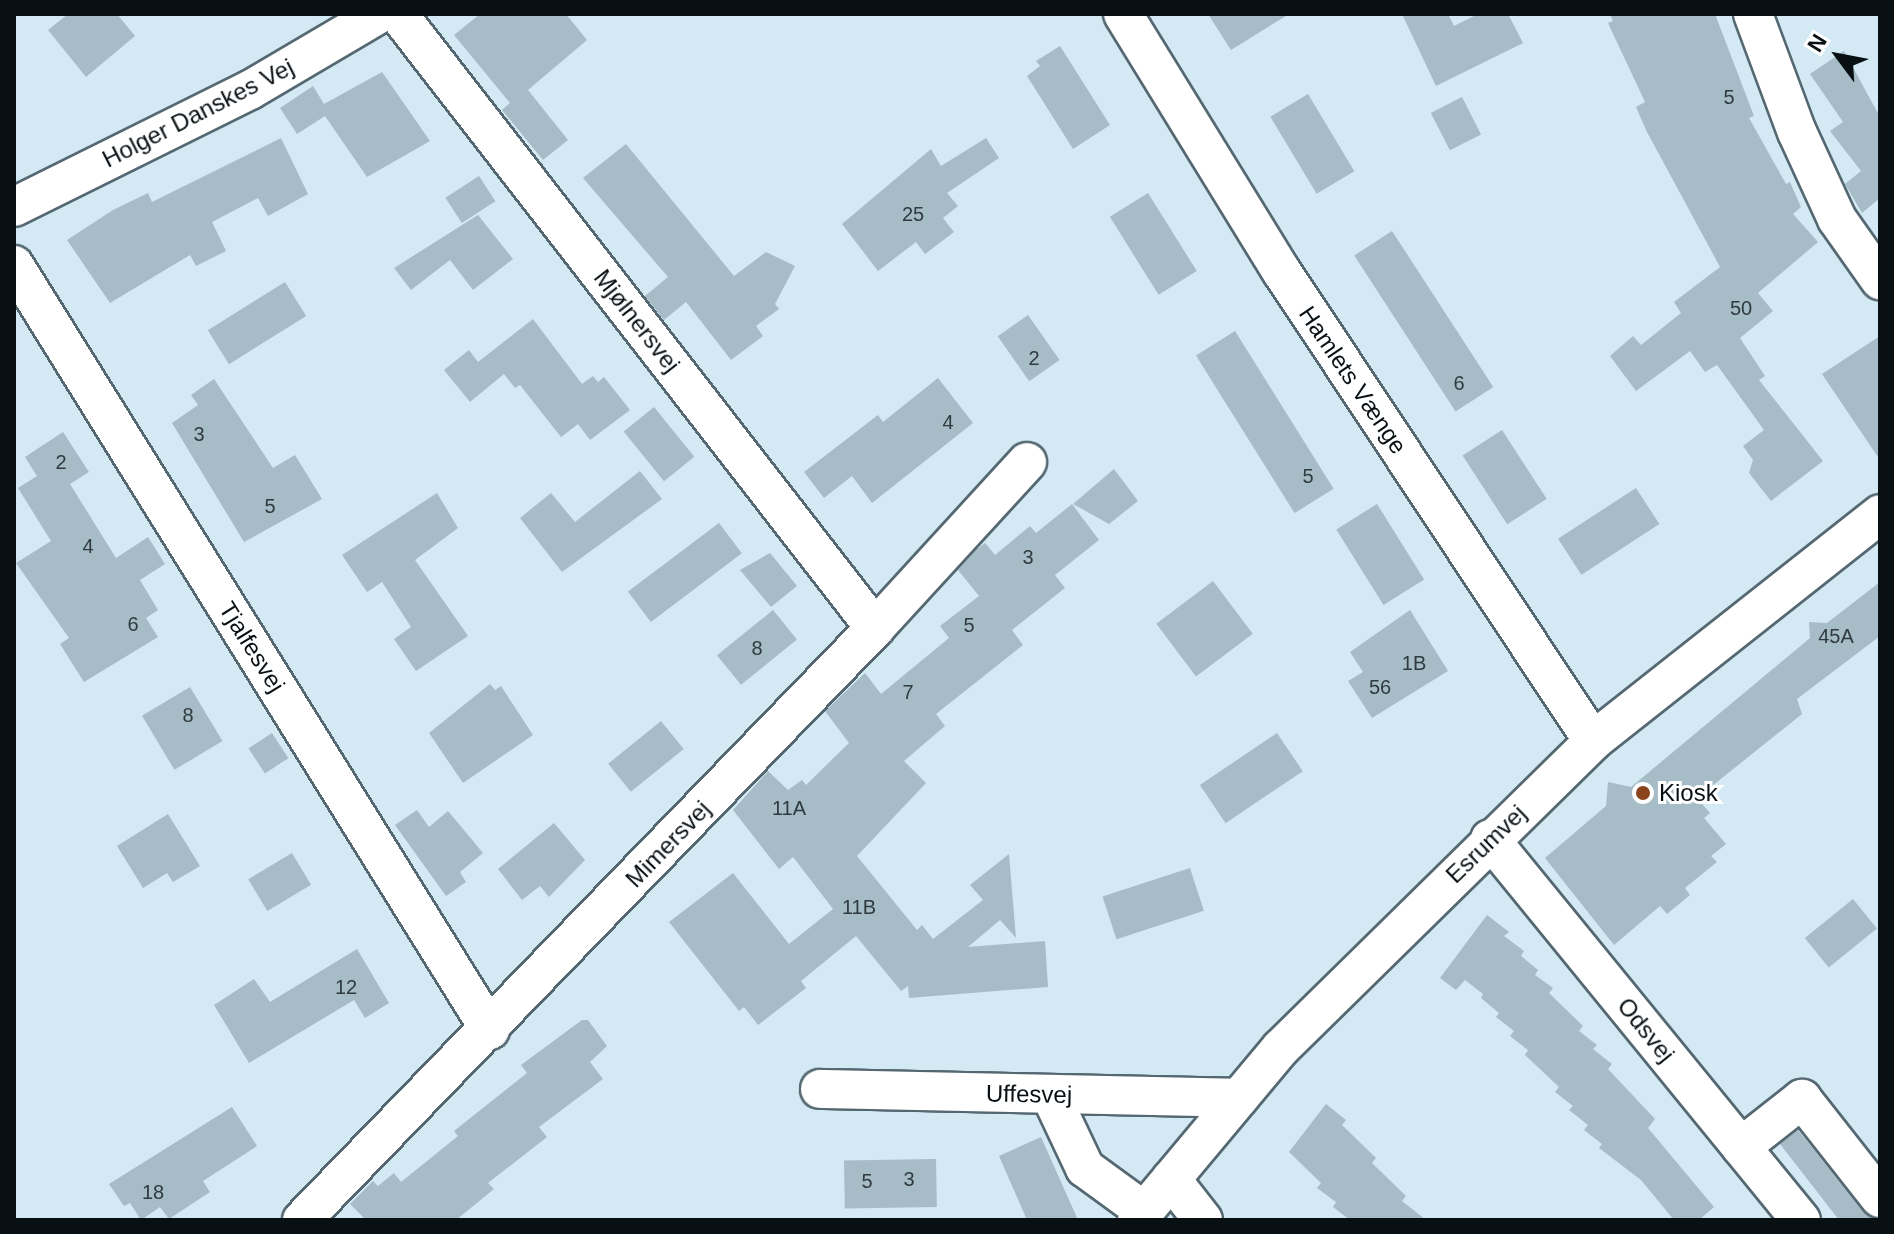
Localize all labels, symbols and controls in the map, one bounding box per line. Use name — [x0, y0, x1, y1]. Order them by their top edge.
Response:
north arrow — [1798, 16, 1878, 96]
text: N — [1802, 30, 1832, 56]
street label: Holger Danskes Vej — [98, 52, 298, 174]
house number: 5 — [1723, 85, 1735, 109]
house number: 25 — [902, 202, 924, 226]
street label: Mjølnersvej — [588, 264, 686, 378]
house number: 50 — [1730, 296, 1752, 320]
street label: Hamlets Vænge — [1293, 301, 1413, 459]
house number: 2 — [1028, 346, 1040, 370]
house number: 6 — [1453, 371, 1465, 395]
house number: 4 — [942, 410, 954, 434]
house number: 3 — [193, 422, 205, 446]
house number: 2 — [55, 450, 67, 474]
house number: 5 — [1302, 464, 1314, 488]
house number: 5 — [264, 494, 276, 518]
house number: 4 — [82, 534, 94, 558]
house number: 3 — [1022, 545, 1034, 569]
street label: Tjalfesvej — [213, 596, 291, 698]
house number: 6 — [127, 612, 139, 636]
house number: 5 — [963, 613, 975, 637]
house number: 45A — [1818, 624, 1854, 648]
house number: 8 — [751, 636, 763, 660]
house number: 1B — [1402, 651, 1426, 675]
house number: 56 — [1369, 675, 1391, 699]
house number: 7 — [902, 680, 914, 704]
house number: 8 — [182, 703, 194, 727]
place label: Kiosk — [1659, 779, 1718, 807]
marker: Kiosk — [1634, 784, 1652, 802]
street label: Mimersvej — [620, 795, 716, 893]
house number: 11A — [772, 796, 806, 820]
street label: Esrumvej — [1440, 799, 1532, 889]
house number: 11B — [842, 895, 876, 919]
house number: 12 — [335, 975, 357, 999]
street label: Odsvej — [1611, 992, 1681, 1068]
street label: Uffesvej — [986, 1079, 1072, 1109]
house number: 3 — [903, 1167, 915, 1191]
house number: 5 — [861, 1169, 873, 1193]
house number: 18 — [142, 1180, 164, 1204]

